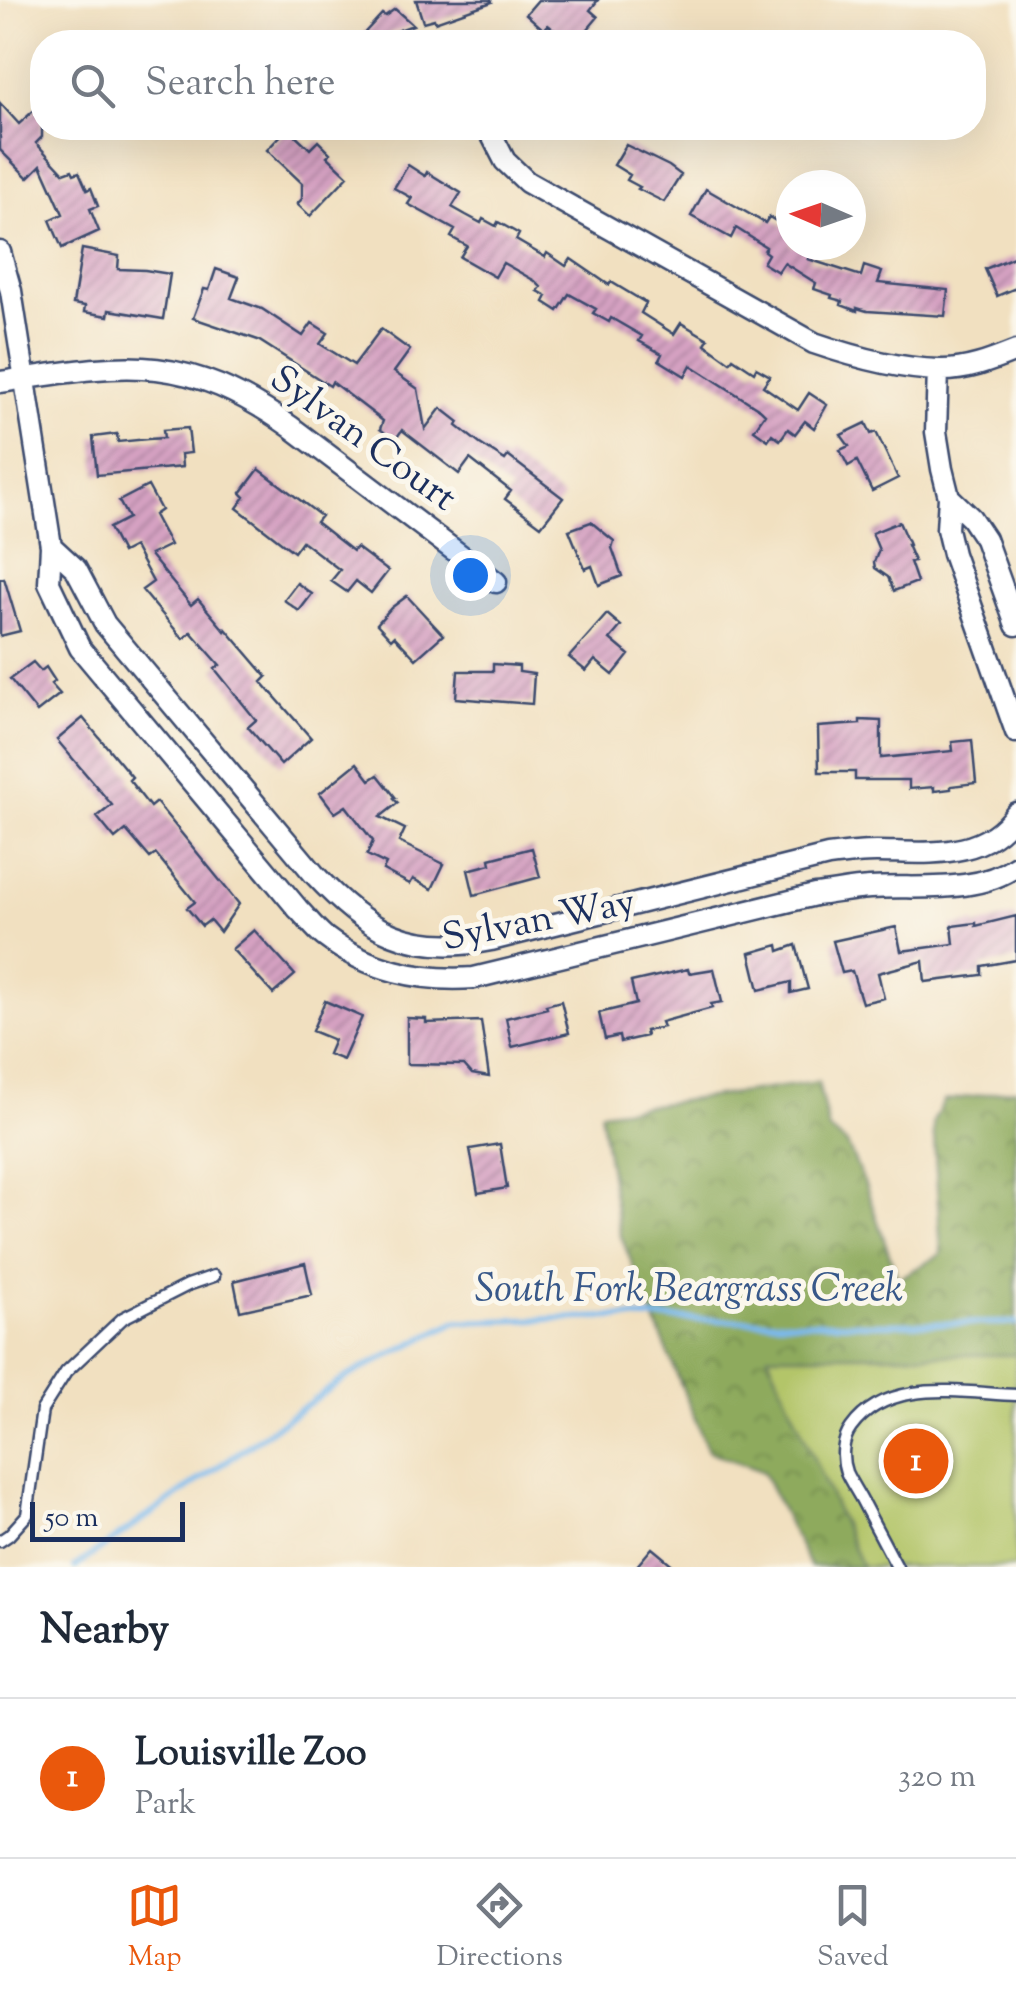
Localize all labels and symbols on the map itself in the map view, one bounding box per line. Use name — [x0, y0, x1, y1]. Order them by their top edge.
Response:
north arrow — [776, 170, 866, 260]
street label: Sylvan Court — [258, 354, 466, 526]
your location — [445, 550, 496, 601]
street label: Sylvan Way — [438, 877, 640, 967]
water label: South Fork Beargrass Creek — [475, 1263, 903, 1320]
pin: 1 — [884, 1424, 948, 1498]
scale bar — [30, 1497, 185, 1542]

